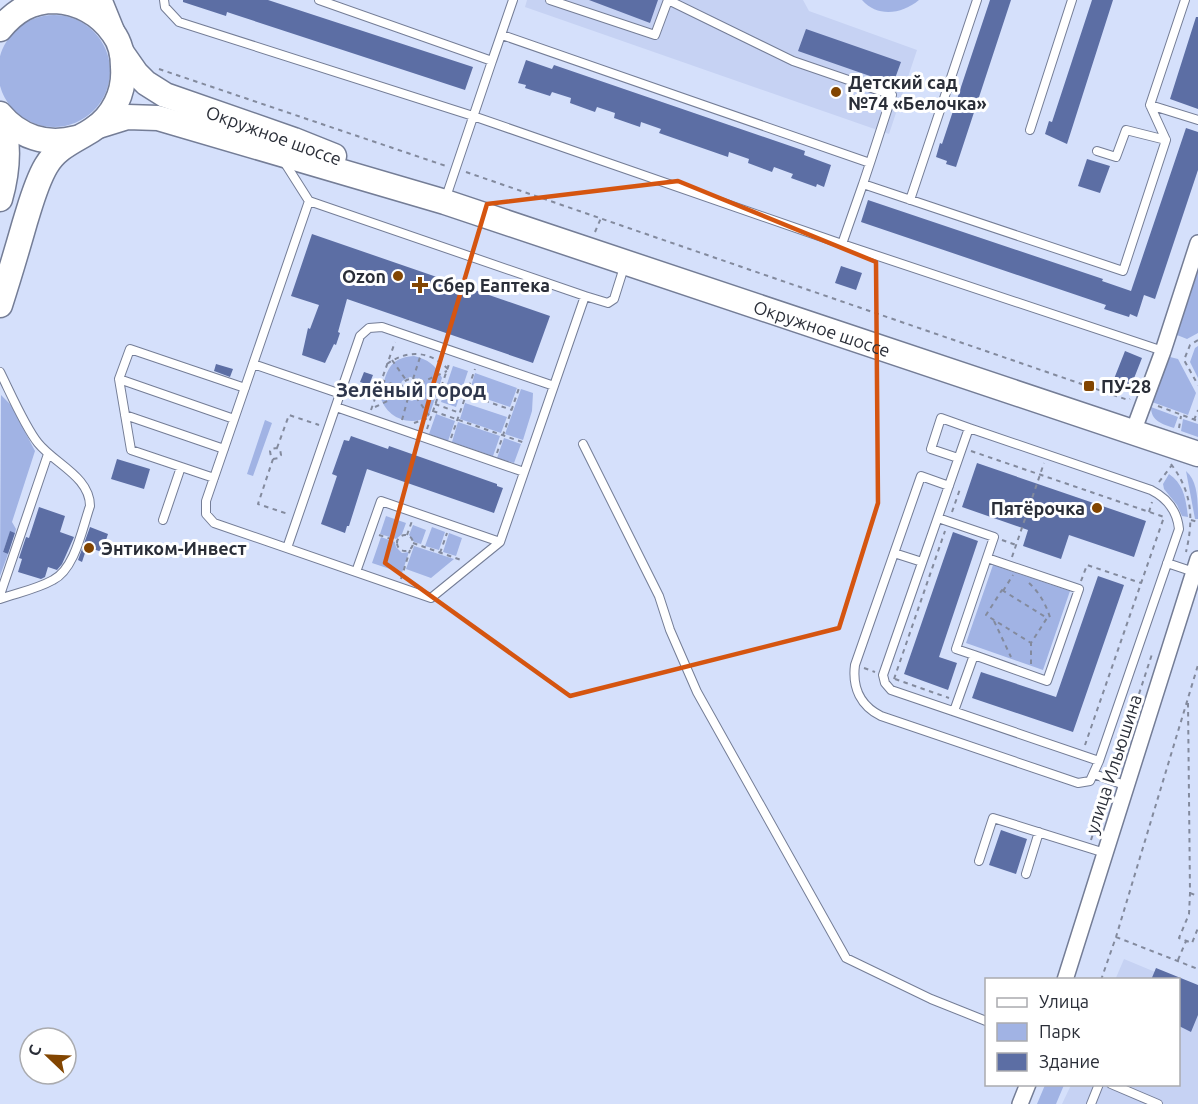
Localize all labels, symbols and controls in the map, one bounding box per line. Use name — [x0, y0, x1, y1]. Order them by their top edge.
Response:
place label: Детский сад №74 «Белочка» — [848, 72, 987, 113]
marker: Детский сад №74 «Белочка» — [829, 85, 843, 99]
street label: Окружное шоссе — [204, 101, 344, 169]
place label: Ozon — [342, 266, 386, 286]
marker: Ozon — [391, 269, 405, 283]
place label: Сбер Еаптека — [432, 275, 550, 295]
marker: Сбер Еаптека — [413, 278, 427, 292]
street label: Окружное шоссе — [751, 296, 893, 360]
place label: ПУ-28 — [1101, 376, 1151, 396]
district label: Зелёный город — [336, 378, 486, 401]
marker: ПУ-28 — [1082, 379, 1096, 393]
place label: Пятёрочка — [991, 498, 1085, 518]
marker: Пятёрочка — [1090, 501, 1104, 515]
place label: Энтиком-Инвест — [101, 538, 247, 558]
marker: Энтиком-Инвест — [82, 541, 96, 555]
street label: улица Ильюшина — [1081, 692, 1145, 836]
legend — [985, 978, 1180, 1086]
text: Улица — [1039, 991, 1089, 1011]
text: Парк — [1039, 1021, 1080, 1041]
north arrow — [18, 1026, 78, 1086]
text: С — [24, 1042, 44, 1058]
text: Здание — [1039, 1051, 1100, 1071]

